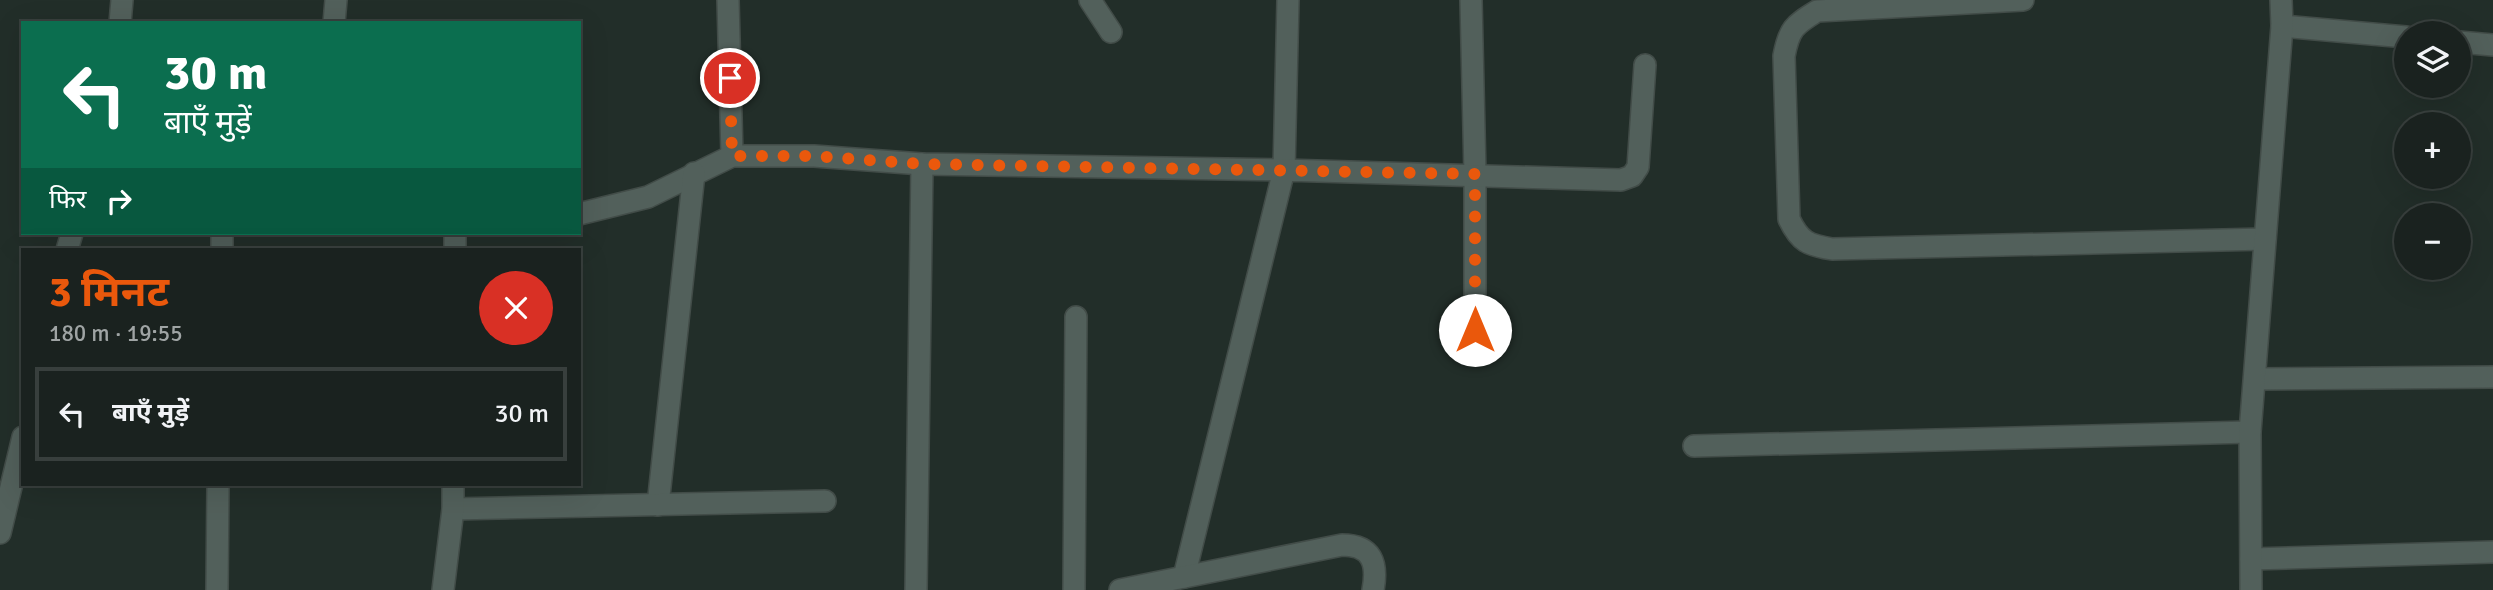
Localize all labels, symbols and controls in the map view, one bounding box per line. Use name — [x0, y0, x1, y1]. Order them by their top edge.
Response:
map controls — [2394, 21, 2471, 280]
button: layers — [2394, 21, 2471, 98]
text: 30 m — [164, 43, 267, 103]
pin — [700, 48, 760, 108]
icon: left — [49, 49, 140, 140]
icon: arrive — [711, 59, 749, 97]
text: बाएँ मुड़ें — [164, 103, 252, 142]
button: + — [2394, 112, 2471, 189]
icon: right — [100, 182, 138, 220]
text: फिर — [49, 184, 86, 216]
button: − — [2394, 203, 2471, 280]
text: 3 मिनट — [49, 267, 169, 318]
button: close — [479, 271, 553, 345]
position arrow — [1438, 293, 1512, 367]
text: 180 m · 19:55 — [49, 319, 183, 348]
icon: left — [53, 395, 91, 433]
text: बाएँ मुड़ें — [112, 397, 189, 429]
text: 30 m — [494, 398, 549, 430]

